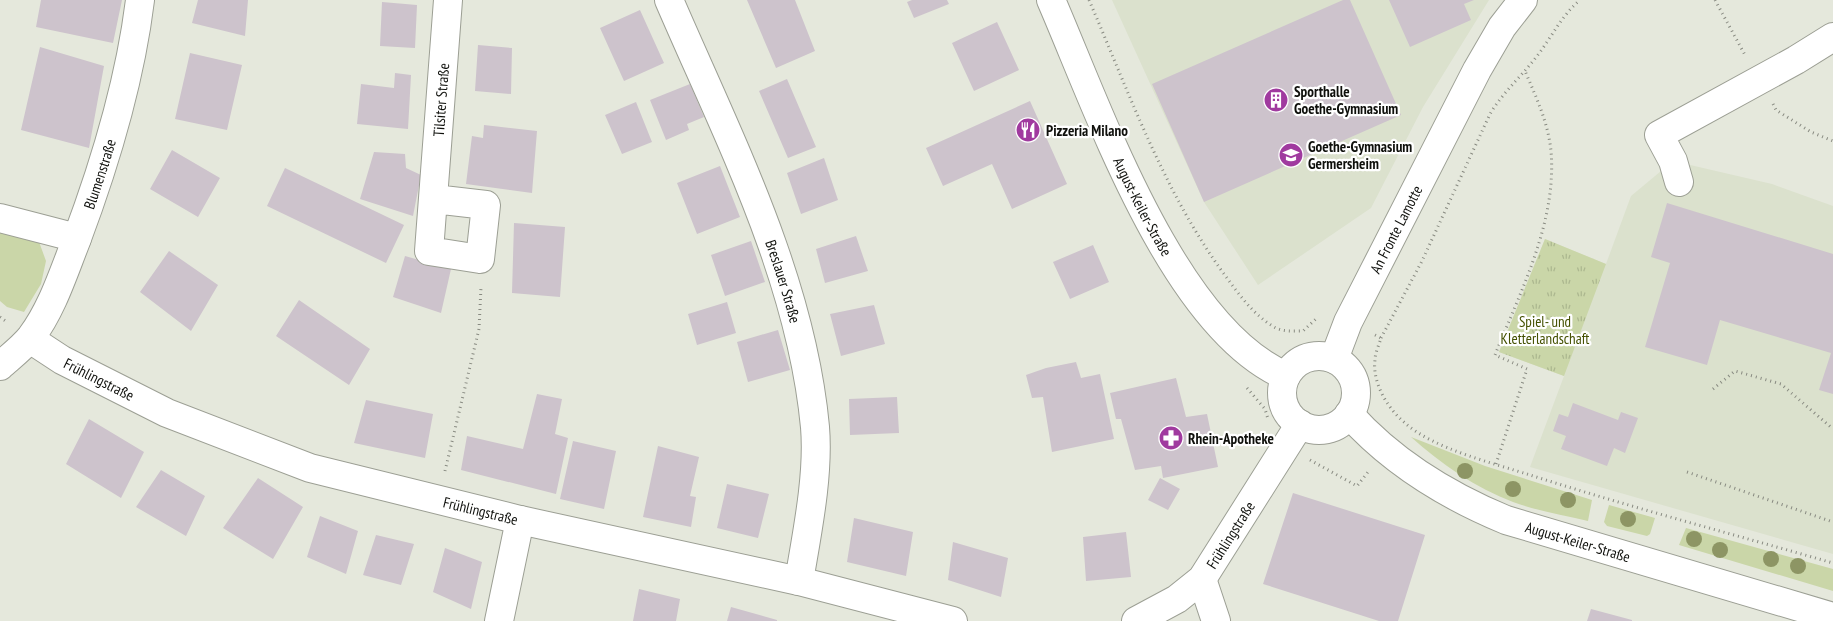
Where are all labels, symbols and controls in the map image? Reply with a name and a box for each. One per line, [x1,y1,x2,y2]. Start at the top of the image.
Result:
street label: Tilsiter Straße [428,62,453,137]
place label: Sporthalle Goethe-Gymnasium [1294,82,1398,118]
building icon: Sporthalle Goethe-Gymnasium [1263,87,1289,113]
restaurant icon: Pizzeria Milano [1015,117,1041,143]
place label: Pizzeria Milano [1046,121,1128,140]
street label: Blumenstraße [79,137,119,211]
place label: Goethe-Gymnasium Germersheim [1308,137,1412,173]
school or university icon: Goethe-Gymnasium Germersheim [1278,142,1304,168]
street label: August-Keiler-Straße [1110,154,1176,259]
street label: An Fronte Lamotte [1365,182,1426,276]
street label: Breslauer Straße [762,237,805,325]
park label: Spiel- und Kletterlandschaft [1501,312,1589,348]
street label: Frühlingstraße [61,353,138,404]
pharmacy icon: Rhein-Apotheke [1158,425,1184,451]
place label: Rhein-Apotheke [1188,429,1274,448]
street label: Frühlingstraße [441,492,520,529]
street label: Frühlingstraße [1202,497,1258,572]
street label: August-Keiler-Straße [1523,517,1633,566]

